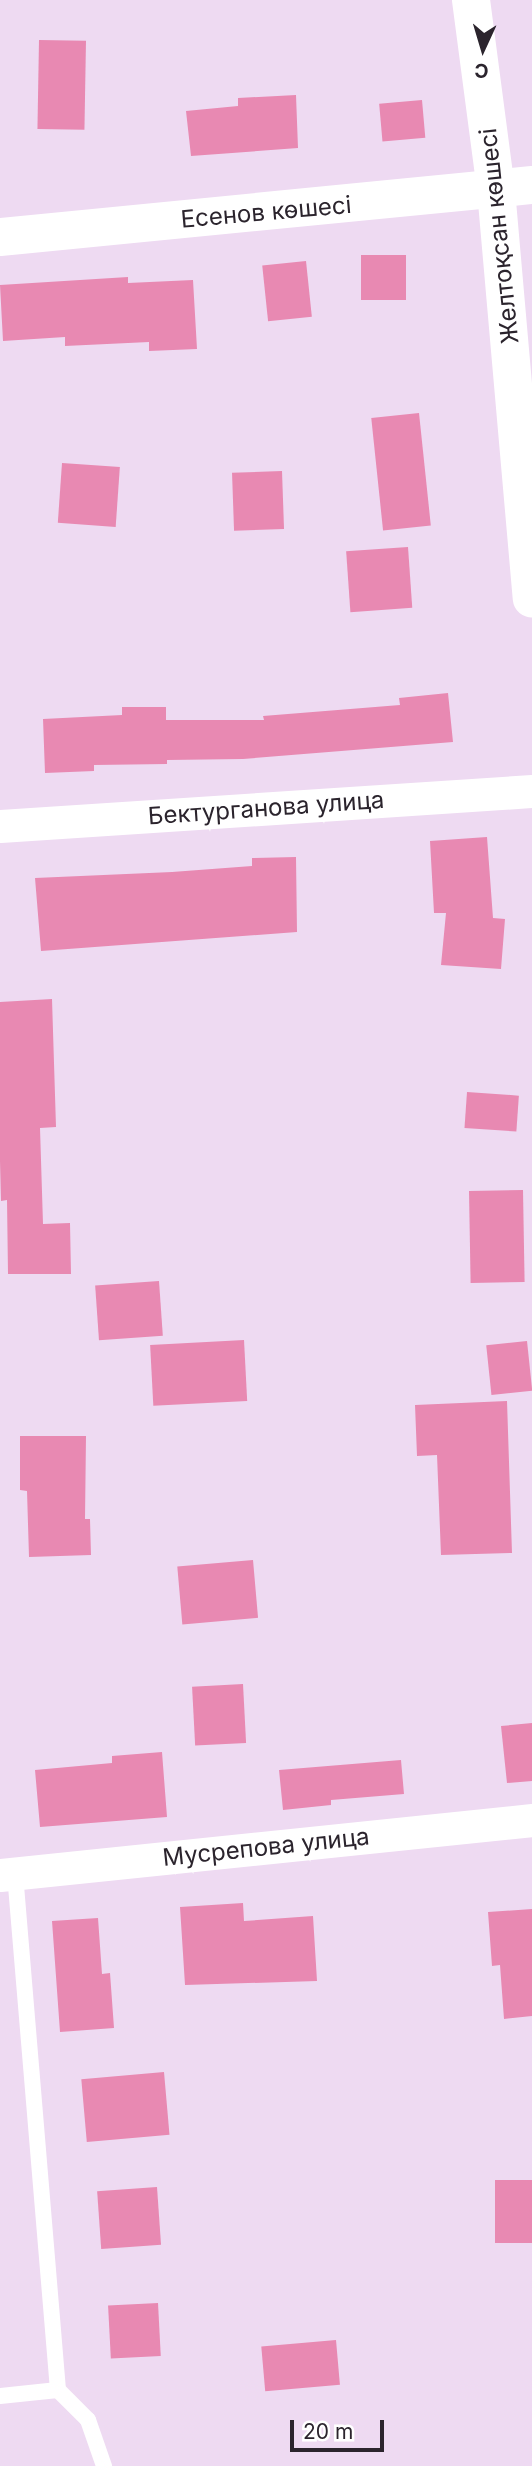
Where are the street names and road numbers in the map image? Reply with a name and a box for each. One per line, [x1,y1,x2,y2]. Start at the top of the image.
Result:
street label: Желтоқсан көшесі [473,127,525,345]
street label: Есенов көшесі [180,190,352,234]
street label: Бектурганова улица [147,785,385,831]
street label: Мусрепова улица [161,1822,371,1872]

